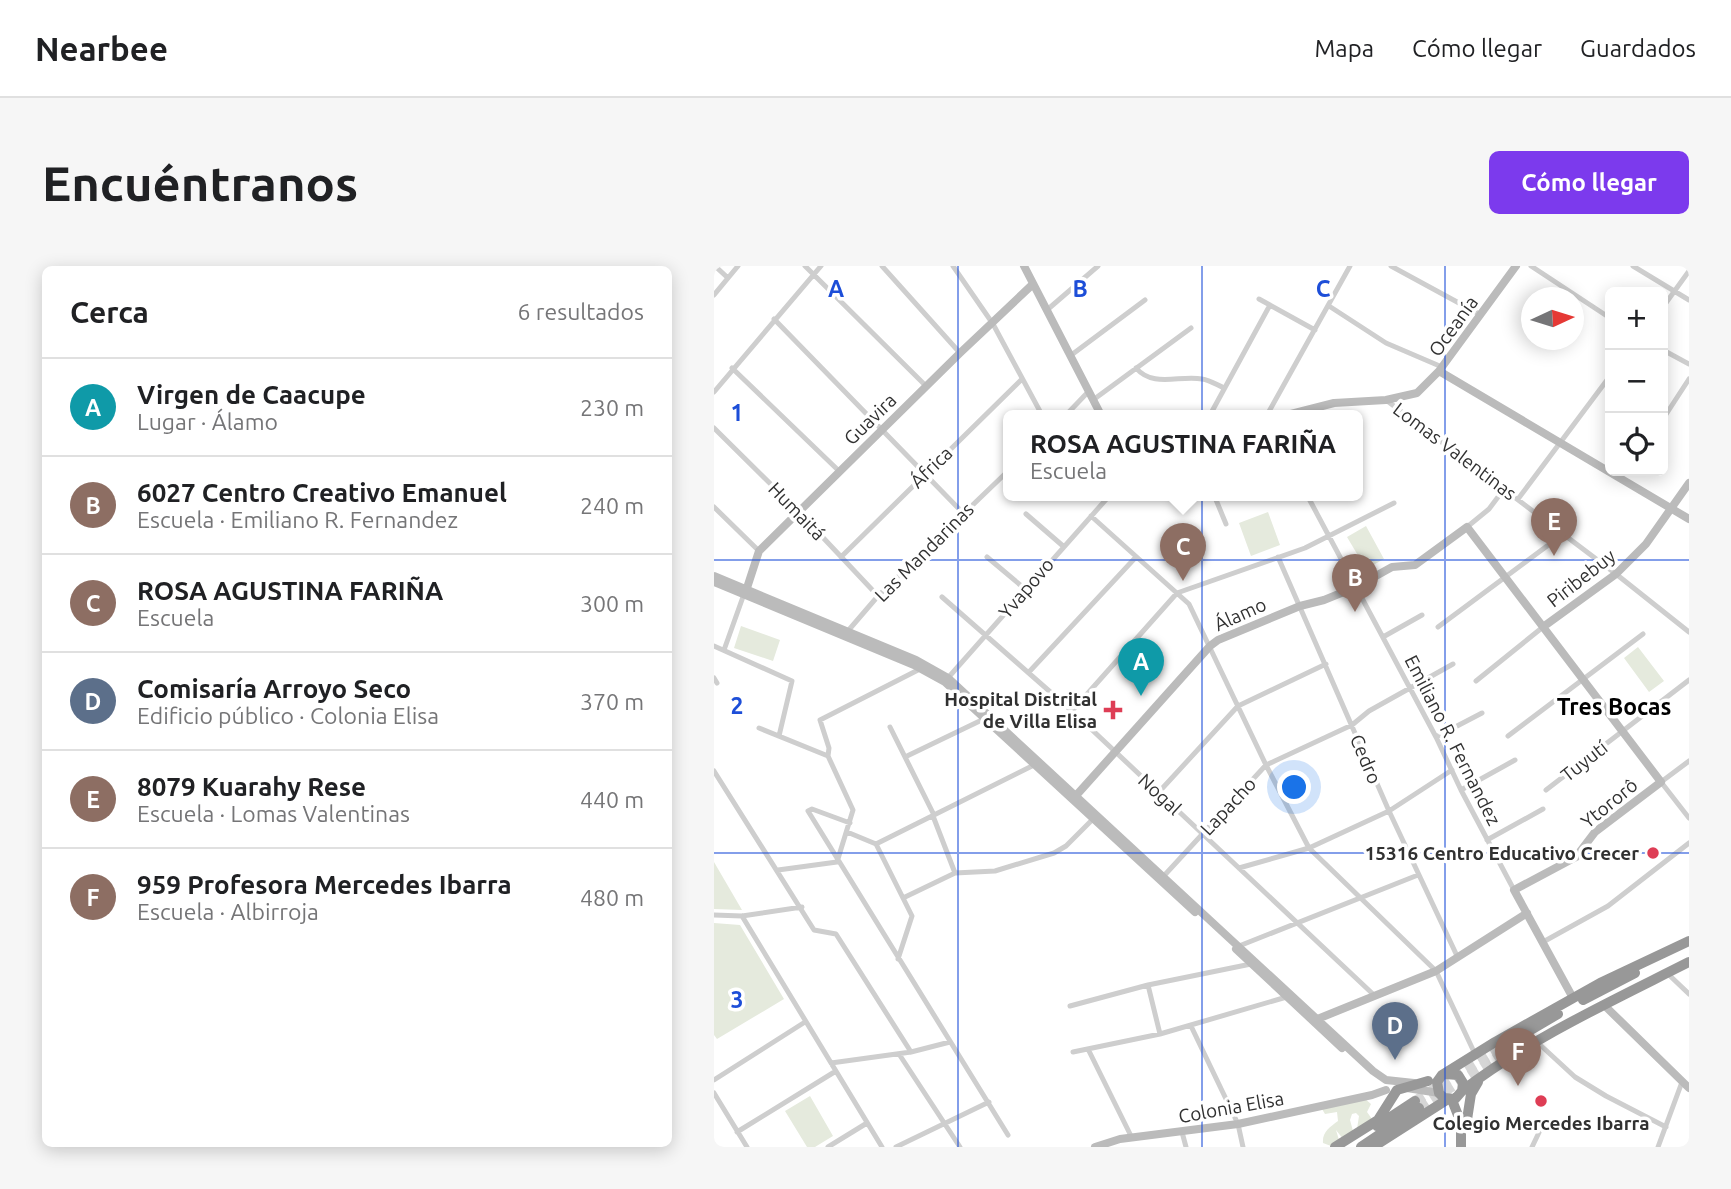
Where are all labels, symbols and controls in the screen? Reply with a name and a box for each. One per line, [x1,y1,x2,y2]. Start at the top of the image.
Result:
text: Nearbee [35,30,168,67]
text: Mapa [1314,35,1374,62]
text: Cómo llegar [1412,35,1542,62]
text: Guardados [1580,35,1696,62]
button: Cómo llegar [1489,151,1689,214]
text: Encuéntranos [42,155,358,210]
text: A [828,276,844,301]
text: B [1072,276,1088,301]
text: C [1316,276,1331,301]
north arrow [1521,287,1584,350]
map controls [1605,287,1668,476]
button: + [1605,287,1668,350]
street label: Oceanía [1424,292,1482,360]
text: Cerca [70,295,149,329]
text: 6 resultados [518,299,644,324]
button: − [1605,350,1668,413]
text: Virgen de Caacupe [137,380,366,409]
street label: Guavira [839,389,901,449]
text: A [85,395,101,420]
text: 230 m [580,395,644,420]
street label: Lomas Valentinas [1389,398,1521,504]
text: 1 [731,400,743,425]
text: Lugar · Álamo [137,409,278,434]
popup [1003,410,1363,501]
button: locate [1605,413,1668,476]
text: ROSA AGUSTINA FARIÑA [1030,429,1336,458]
street label: África [905,442,957,492]
text: Escuela [1030,458,1107,483]
street label: Humaitá [764,477,830,545]
text: 6027 Centro Creativo Emanuel [137,478,507,507]
text: B [85,493,101,518]
text: 240 m [580,493,644,518]
street label: Las Mandarinas [870,498,978,606]
pin: E [1531,498,1577,556]
text: Escuela · Emiliano R. Fernandez [137,507,458,532]
pin: C [1160,523,1206,581]
street label: Piribebuy [1543,545,1619,611]
street label: Yvapovo [994,553,1058,623]
pin: B [1332,554,1378,612]
text: ROSA AGUSTINA FARIÑA [137,576,443,605]
text: C [86,591,100,616]
text: 300 m [580,591,644,616]
street label: Álamo [1211,593,1269,635]
text: Escuela [137,605,214,630]
pin: A [1118,638,1164,696]
street label: Emiliano R. Fernandez [1401,651,1506,829]
text: Comisaría Arroyo Seco [137,674,411,703]
place label: Hospital Distrital de Villa Elisa [944,688,1097,732]
text: D [85,689,101,714]
text: 370 m [580,689,644,714]
text: 2 [731,693,743,718]
district label: Tres Bocas [1557,694,1671,719]
marker: Hospital Distrital de Villa Elisa [1103,700,1123,720]
text: Edificio público · Colonia Elisa [137,703,439,728]
street label: Cedro [1346,731,1386,787]
street label: Tuyutí [1556,736,1612,786]
street label: Nogal [1134,769,1186,819]
your location [1277,770,1311,804]
text: 8079 Kuarahy Rese [137,772,366,801]
street label: Lapacho [1196,772,1260,840]
street label: Ytororô [1576,774,1642,832]
text: E [86,787,100,812]
text: 440 m [580,787,644,812]
text: Escuela · Lomas Valentinas [137,801,410,826]
place label: 15316 Centro Educativo Crecer [1365,842,1639,864]
marker: 15316 Centro Educativo Crecer [1645,845,1661,861]
text: 959 Profesora Mercedes Ibarra [137,870,512,899]
text: F [87,885,99,910]
text: 480 m [580,885,644,910]
text: Escuela · Albirroja [137,899,319,924]
text: 3 [731,987,743,1012]
pin: D [1372,1002,1418,1060]
pin: F [1495,1028,1541,1086]
street label: Colonia Elisa [1177,1087,1285,1127]
marker: Colegio Mercedes Ibarra [1533,1093,1549,1109]
place label: Colegio Mercedes Ibarra [1433,1112,1649,1134]

